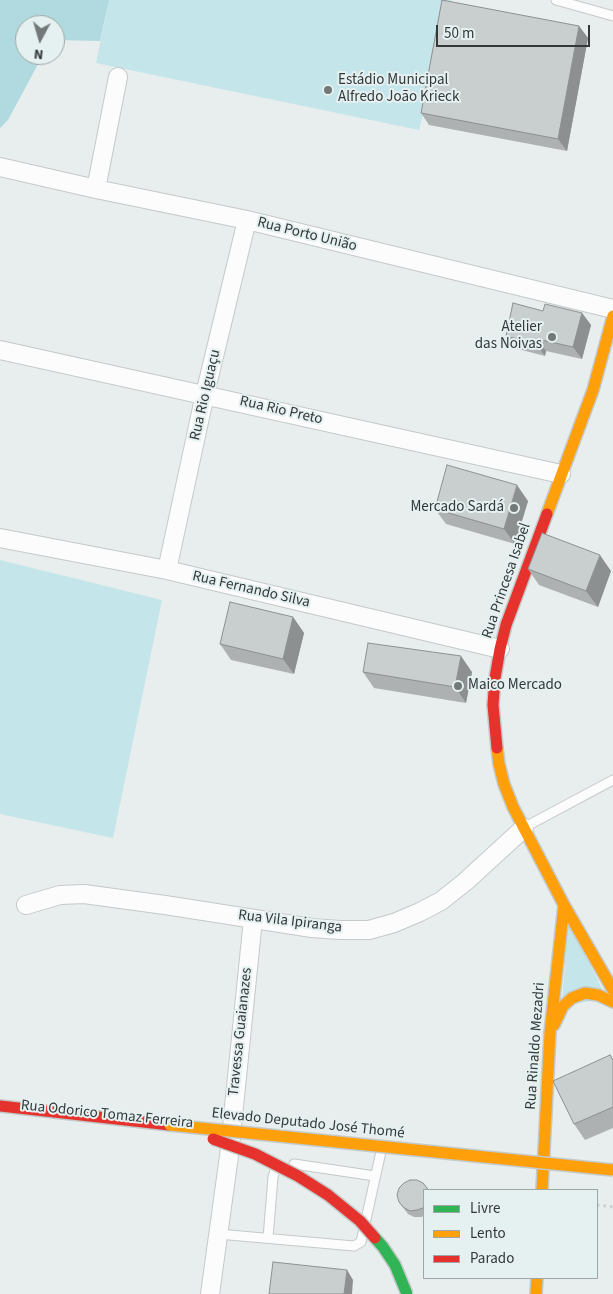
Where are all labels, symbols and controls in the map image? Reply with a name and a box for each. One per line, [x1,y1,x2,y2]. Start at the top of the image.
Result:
north arrow [15,15,65,65]
scale bar [438,15,592,47]
text: 50 m [444,23,474,44]
text: N [33,43,44,64]
place label: Estádio Municipal Alfredo João Krieck [338,72,459,107]
marker: Estádio Municipal Alfredo João Krieck [322,84,334,96]
street label: Rua Porto União [255,214,359,256]
place label: Atelier das Noivas [475,319,542,354]
marker: Atelier das Noivas [546,331,558,343]
street label: Rua Rio Iguaçu [187,348,225,442]
street label: Rua Rio Preto [238,393,324,429]
place label: Mercado Sardá [410,499,504,517]
marker: Mercado Sardá [508,502,520,514]
street label: Rua Princesa Isabel [479,521,535,641]
street label: Rua Fernando Silva [190,568,312,612]
place label: Maico Mercado [468,677,562,695]
marker: Maico Mercado [452,680,464,692]
street label: Rua Vila Ipiranga [237,907,343,937]
street label: Travessa Guaianazes [225,967,257,1097]
street label: Rua Rinaldo Mezadri [523,982,549,1110]
street label: Rua Odorico Tomaz Ferreira [20,1097,194,1133]
street label: Elevado Deputado José Thomé [211,1105,405,1143]
legend [423,1189,598,1279]
text: Livre [470,1198,500,1219]
text: Lento [470,1223,506,1244]
text: Parado [470,1248,514,1269]

